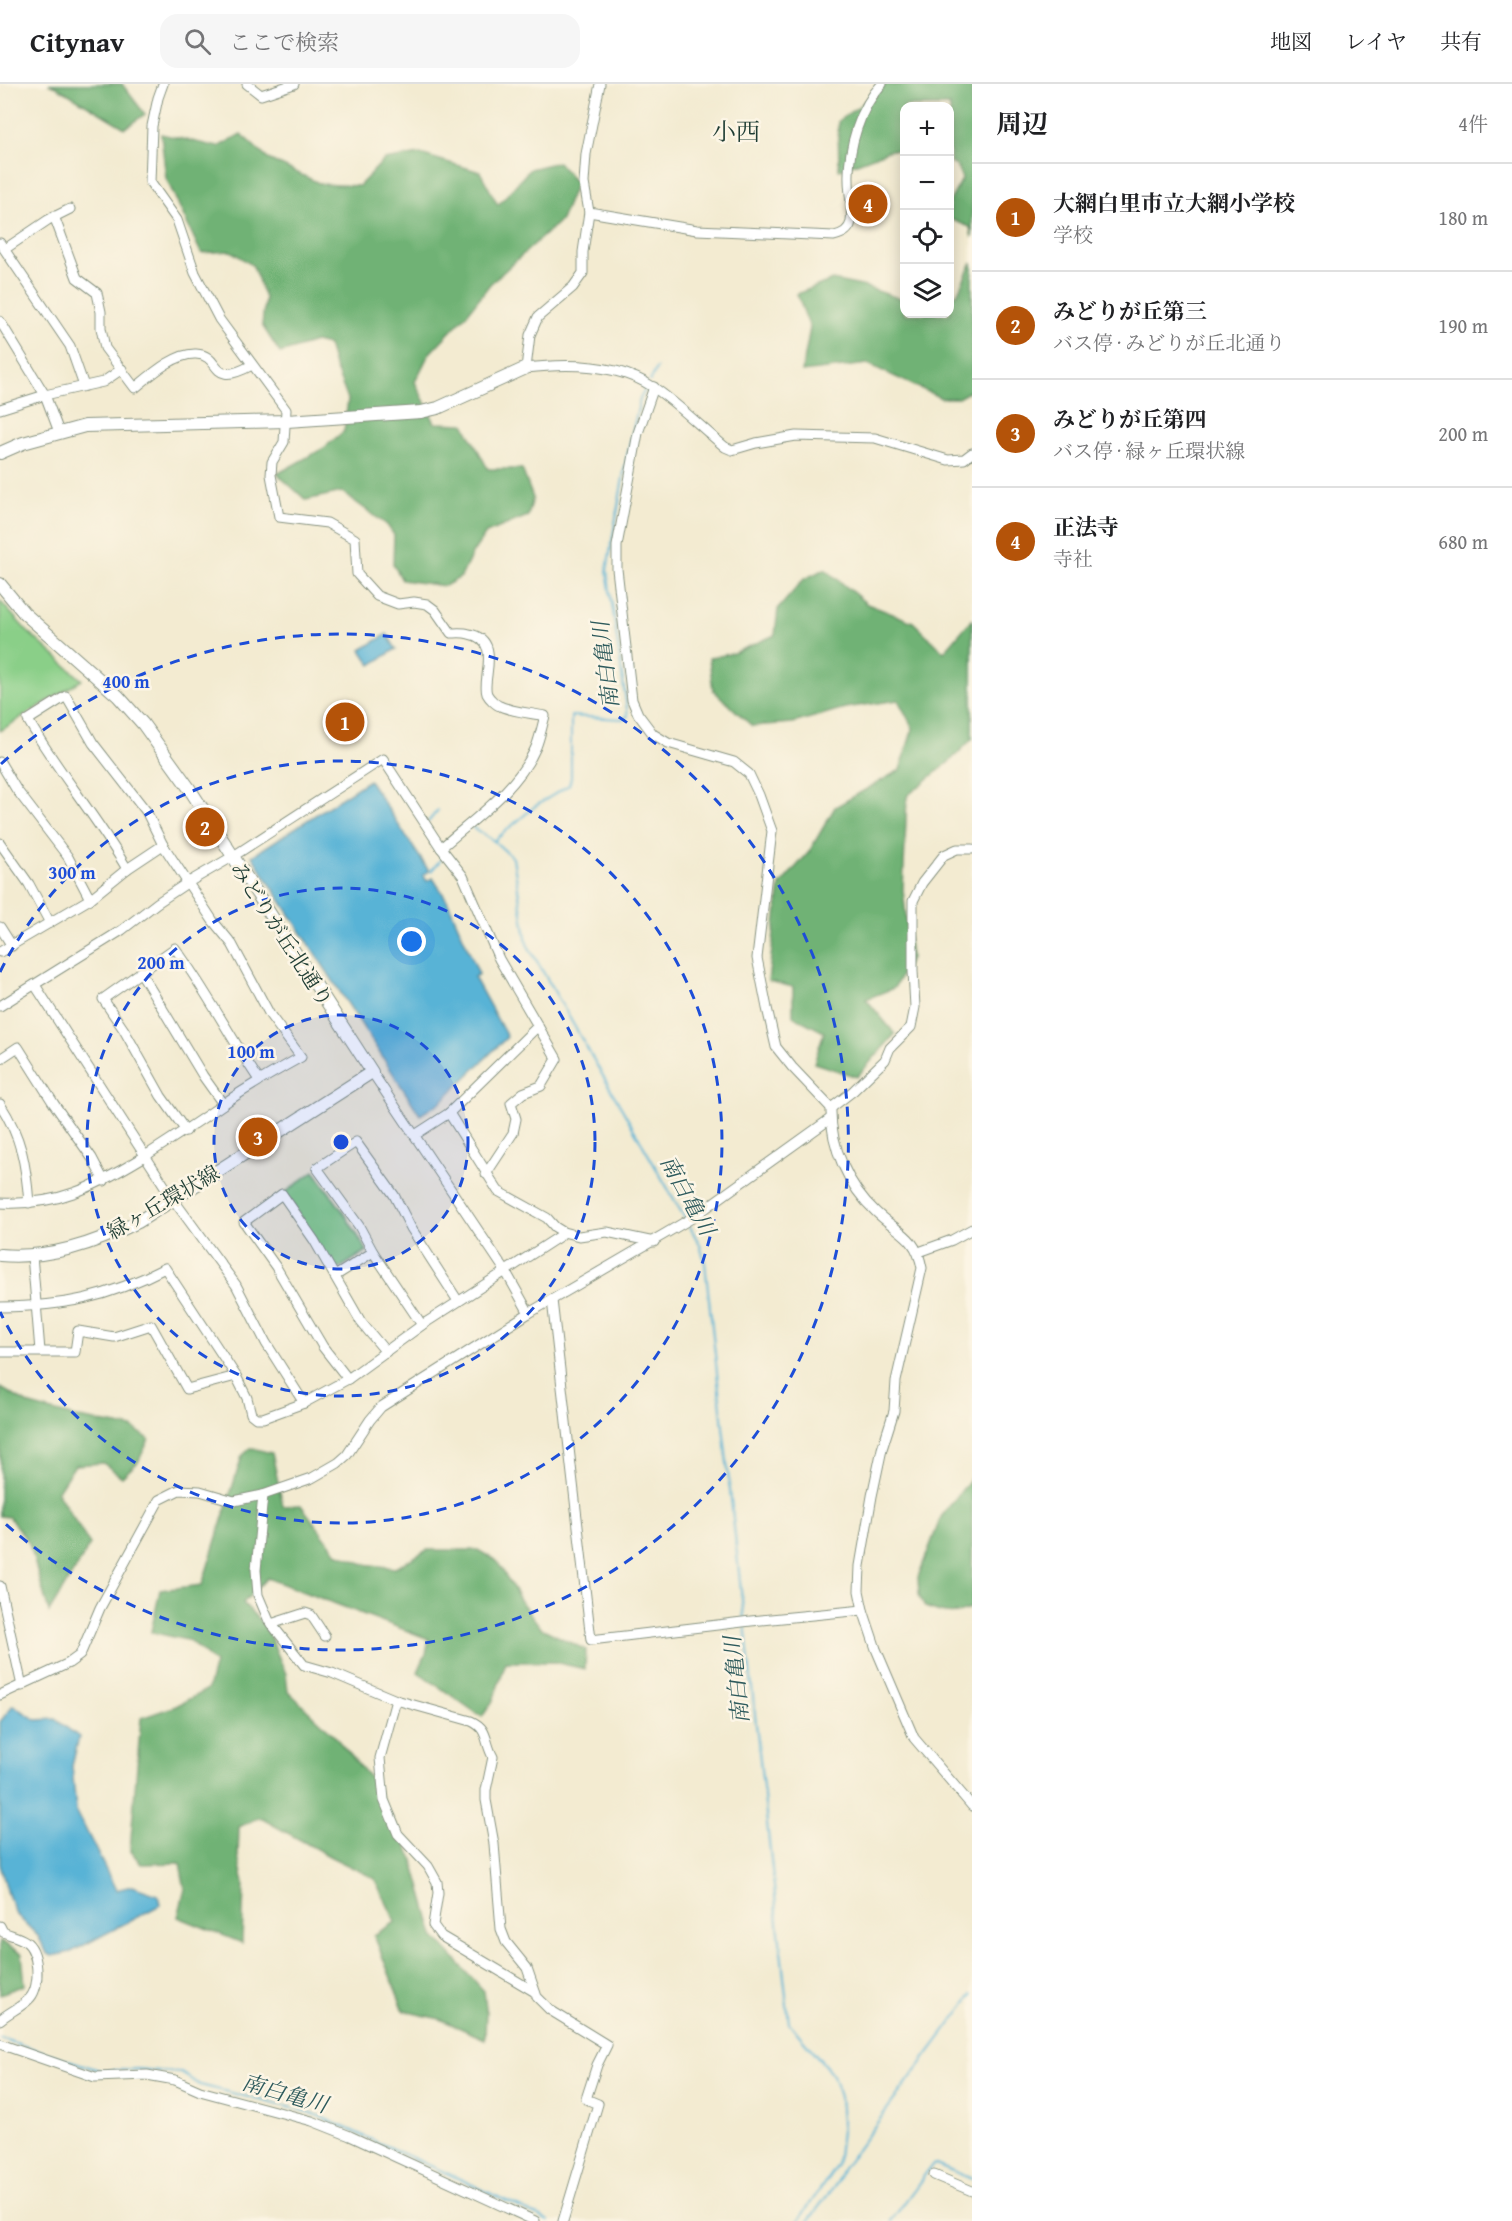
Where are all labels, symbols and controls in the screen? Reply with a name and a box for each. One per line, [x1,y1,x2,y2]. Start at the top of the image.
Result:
search box [160,14,580,68]
text: Citynav [30,21,124,62]
icon: search [181,25,214,58]
text: ここで検索 [229,26,339,58]
text: 地図 [1270,26,1312,57]
text: レイヤ [1345,26,1407,57]
text: 共有 [1440,26,1482,57]
map controls [900,102,954,318]
button: + [900,102,954,156]
text: 周辺 [996,104,1048,143]
text: 4件 [1458,109,1488,138]
district label: 小西 [712,114,760,149]
button: − [900,156,954,210]
pin: 4 [848,182,888,226]
text: 大網白里市立大網小学校 [1053,187,1295,219]
text: 1 [1010,203,1021,232]
text: 180 m [1438,203,1488,232]
button: locate [900,210,954,264]
text: 学校 [1053,220,1093,249]
button: layers [900,264,954,318]
text: みどりが丘第三 [1053,295,1207,327]
text: 2 [1010,311,1021,340]
text: 190 m [1438,311,1488,340]
text: バス停 · みどりが丘北通り [1053,328,1285,357]
text: みどりが丘第四 [1053,403,1207,435]
text: 3 [1010,419,1021,448]
text: 200 m [1438,419,1488,448]
text: バス停 · 緑ヶ丘環状線 [1053,436,1245,465]
text: 正法寺 [1053,511,1119,543]
text: 4 [1010,527,1021,556]
text: 680 m [1438,527,1488,556]
text: 寺社 [1053,544,1093,573]
water label: 南白亀川 [584,617,626,711]
text: 400 m [102,668,150,695]
pin: 1 [326,700,364,744]
pin: 2 [186,804,224,850]
street label: みどりが丘北通り [223,855,341,1013]
text: 300 m [48,859,96,886]
your location [397,927,426,956]
text: 200 m [137,949,185,976]
text: 100 m [227,1038,275,1065]
pin: 3 [238,1114,278,1160]
centre of rings [331,1132,351,1152]
water label: 南白亀川 [653,1149,724,1243]
street label: 緑ヶ丘環状線 [101,1157,225,1247]
water label: 南白亀川 [715,1633,757,1725]
water label: 南白亀川 [238,2065,334,2121]

